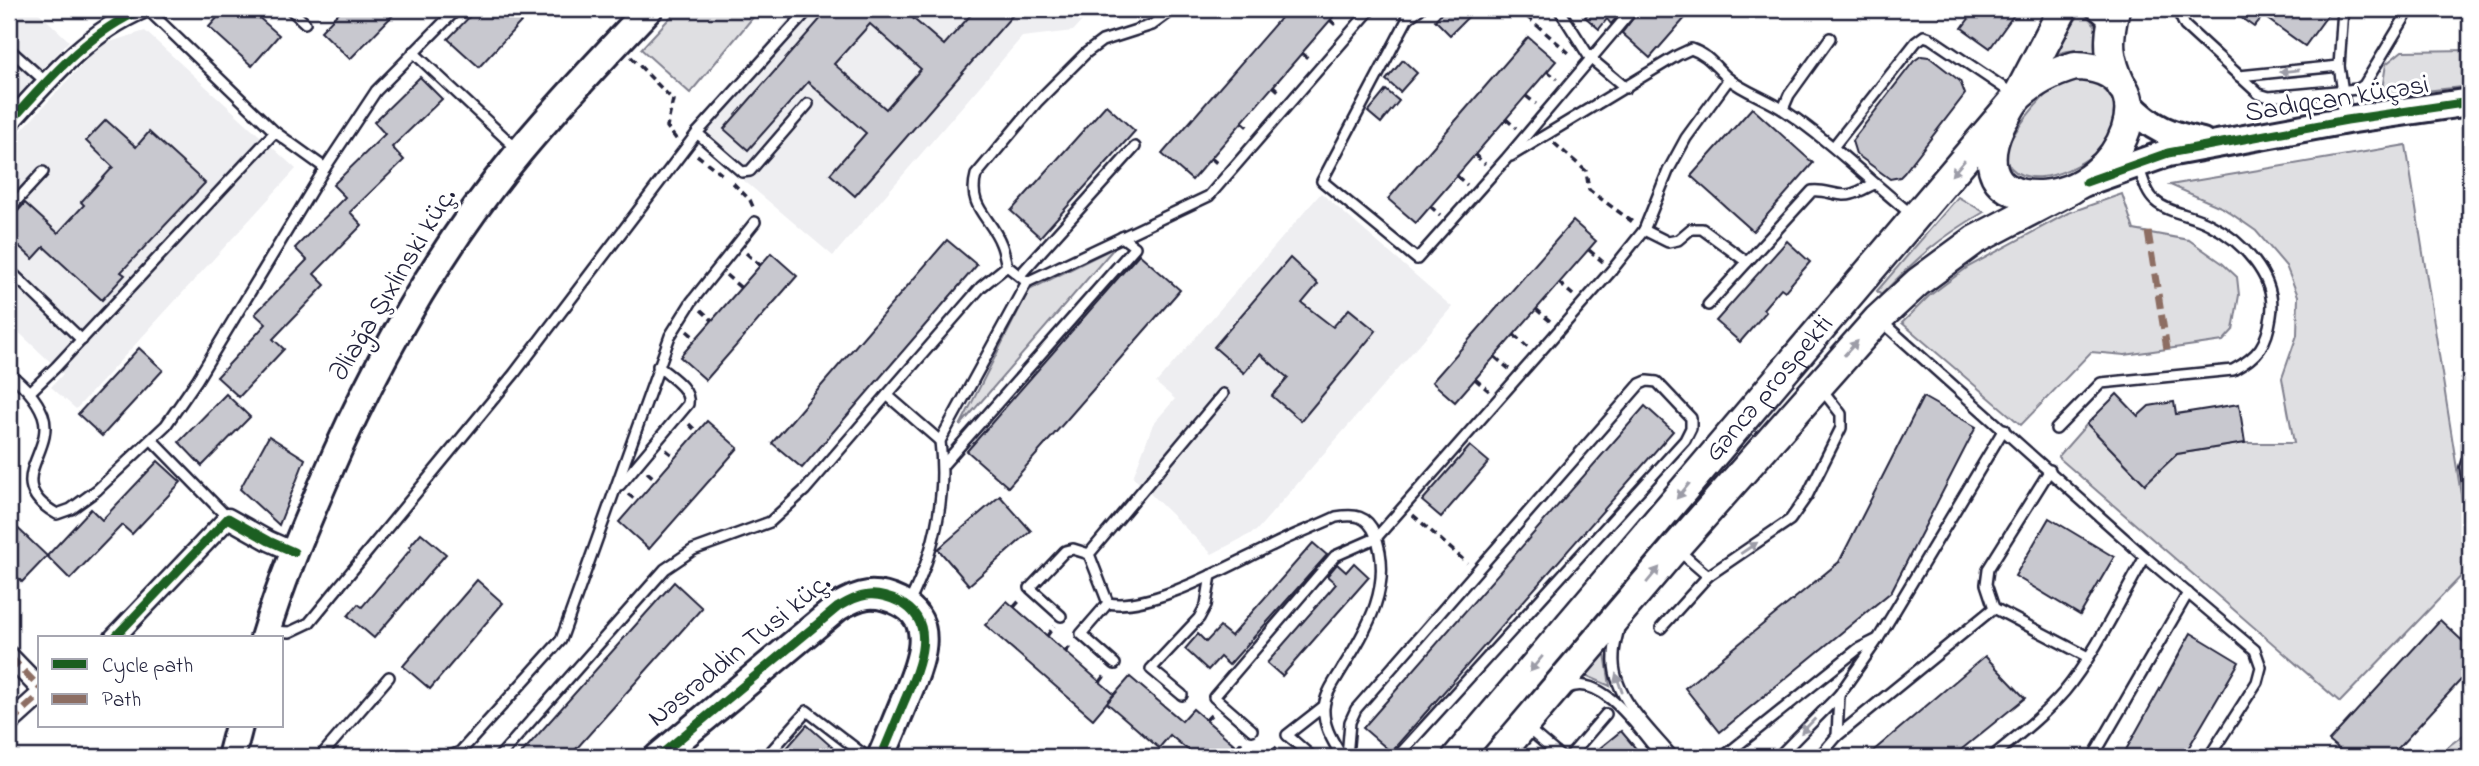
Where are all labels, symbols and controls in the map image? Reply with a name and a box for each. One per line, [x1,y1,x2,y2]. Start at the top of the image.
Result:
street label: Sadıqcan küçəsi [2242,65,2432,135]
one-way arrow [2278,66,2300,77]
one-way arrow [1951,160,1966,177]
street label: Əliağa Şıxlinski küç. [320,180,468,390]
street label: Gəncə prospekti [1695,306,1844,471]
one-way arrow [1843,339,1859,357]
one-way arrow [1676,482,1691,499]
one-way arrow [1740,541,1758,555]
street label: Nəsrəddin Tusi küç. [639,564,841,738]
one-way arrow [1645,566,1660,584]
legend [38,636,284,728]
text: Cycle path [102,652,193,684]
one-way arrow [1529,656,1544,673]
one-way arrow [1613,672,1624,693]
text: Path [102,686,141,716]
one-way arrow [1801,717,1817,734]

